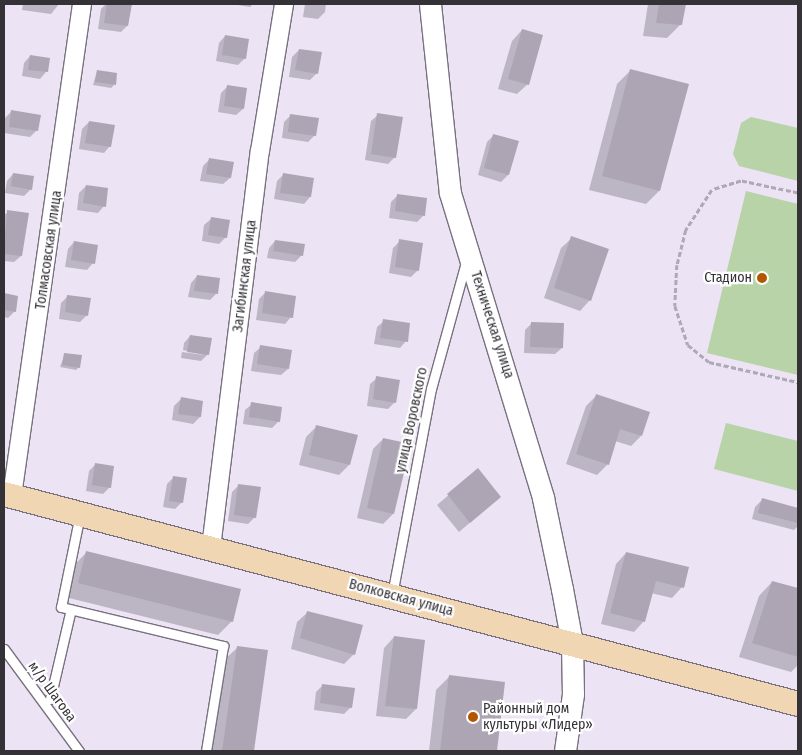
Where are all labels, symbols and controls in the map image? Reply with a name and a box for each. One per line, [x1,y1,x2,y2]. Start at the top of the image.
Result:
street label: Толмасовская улица [32,189,66,311]
street label: Загибинская улица [230,219,260,333]
street label: Техническая улица [467,269,517,381]
place label: Стадион [704,270,752,286]
marker: Стадион [756,272,768,284]
street label: улица Воровского [393,366,431,474]
street label: Волковская улица [347,576,455,620]
street label: м/р Шагова [25,659,79,725]
place label: Районный дом культуры «Лидер» [483,701,593,734]
marker: Районный дом культуры «Лидер» [467,711,479,723]

